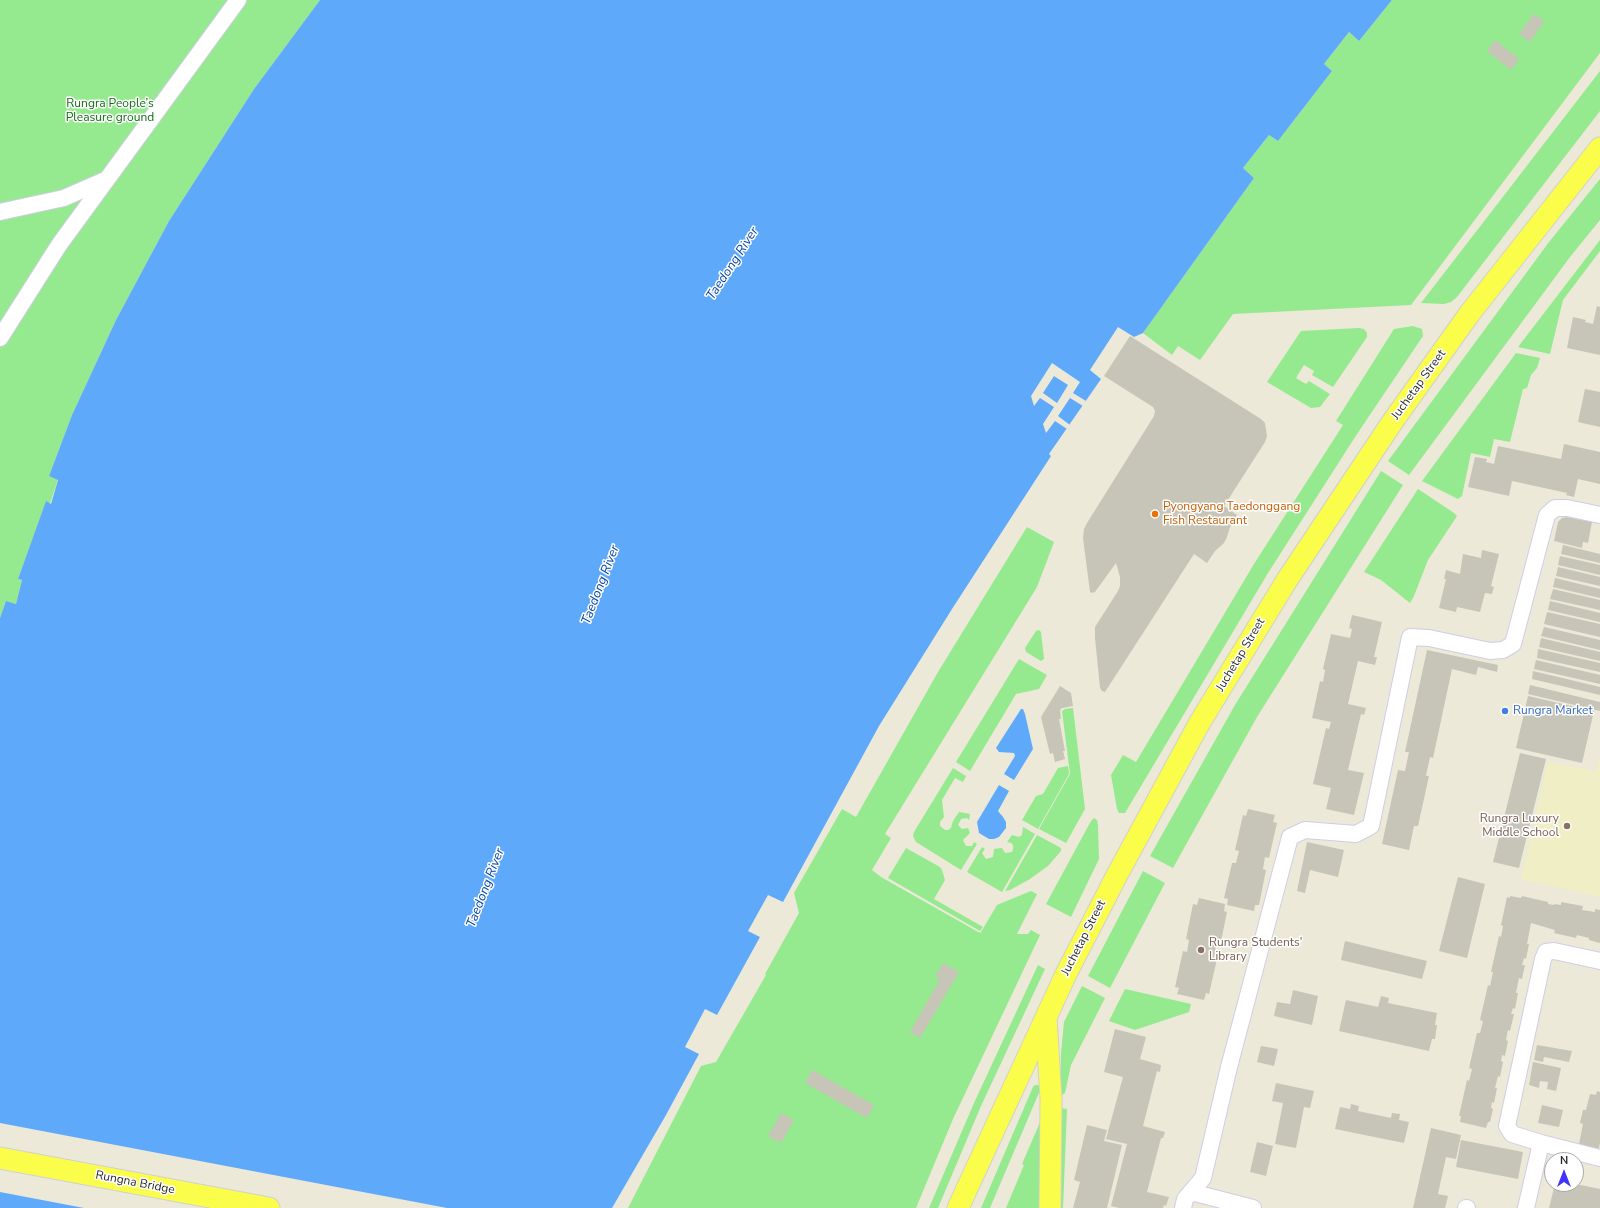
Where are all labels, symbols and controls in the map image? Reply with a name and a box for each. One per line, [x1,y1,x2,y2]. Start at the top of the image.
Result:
park label: Rungra People’s Pleasure ground [66,97,154,125]
water label: Taedong River [704,225,762,303]
street label: Juchetap Street [1389,347,1449,423]
place label: Pyongyang Taedonggang Fish Restaurant [1163,500,1300,528]
marker: Pyongyang Taedonggang Fish Restaurant [1150,509,1160,519]
water label: Taedong River [579,543,623,627]
street label: Juchetap Street [1214,616,1268,694]
place label: Rungra Market [1513,704,1593,718]
marker: Rungra Market [1500,706,1510,716]
place label: Rungra Luxury Middle School [1480,812,1559,840]
marker: Rungra Luxury Middle School [1562,821,1572,831]
water label: Taedong River [464,846,508,930]
street label: Juchetap Street [1059,898,1109,978]
place label: Rungra Students' Library [1209,936,1302,964]
marker: Rungra Students' Library [1196,945,1206,955]
north arrow [1544,1152,1584,1192]
text: N [1560,1153,1568,1168]
street label: Rungna Bridge [94,1168,176,1198]

